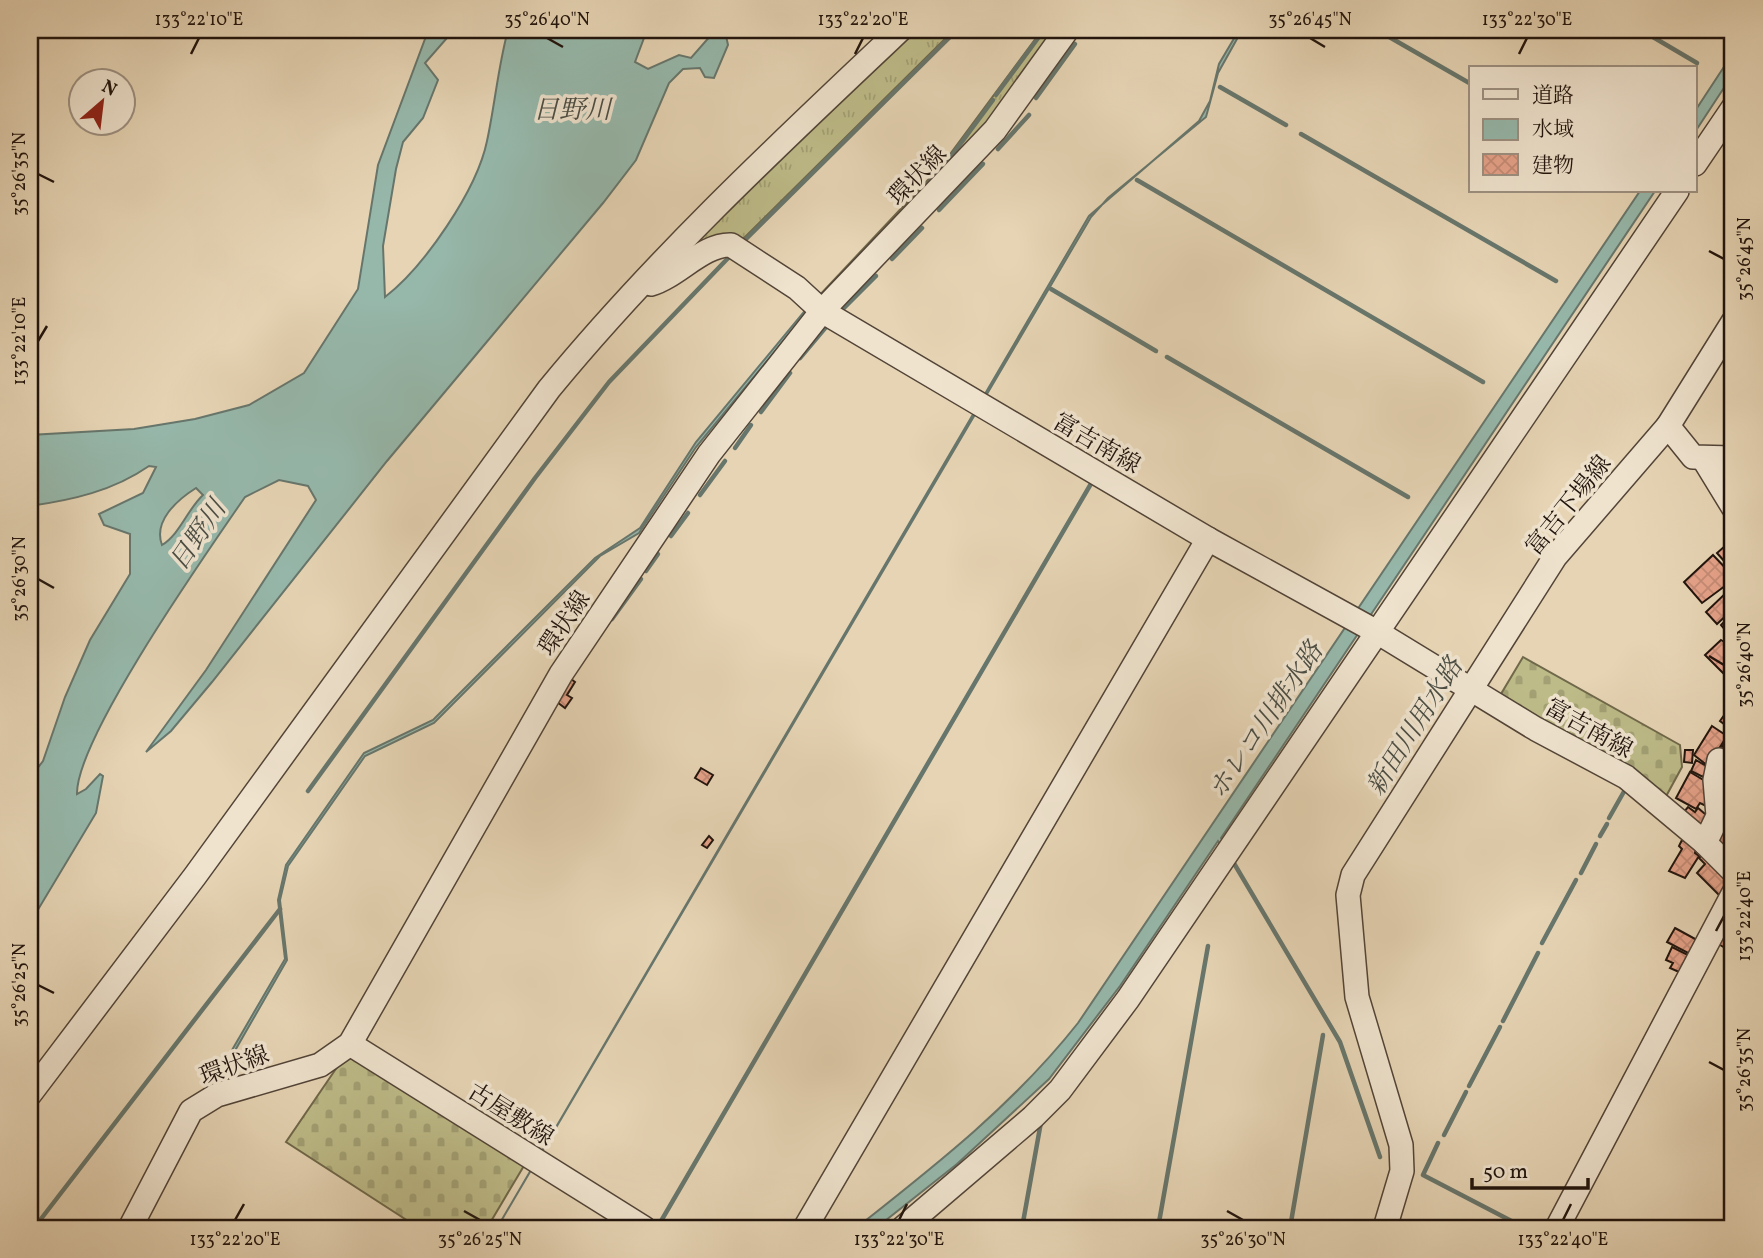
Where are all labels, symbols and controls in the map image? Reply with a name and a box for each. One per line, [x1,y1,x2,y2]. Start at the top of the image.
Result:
text: 133°22'10"E [155,8,244,33]
text: 35°26'40"N [504,8,590,33]
text: 133°22'20"E [817,8,909,33]
text: 35°26'45"N [1268,8,1352,33]
text: 133°22'30"E [1482,8,1573,33]
north arrow [66,66,136,136]
legend [1469,66,1696,192]
text: N [97,74,121,104]
text: 道路 [1532,82,1574,111]
water label: 日野川 [533,93,614,129]
text: 水域 [1532,116,1574,145]
text: 35°26'35"N [8,132,33,216]
street label: 環状線 [881,139,956,214]
text: 建物 [1532,152,1574,181]
text: 35°26'45"N [1733,217,1758,301]
text: 133°22'10"E [8,296,33,385]
street label: 富吉南線 [1046,406,1146,483]
street label: 富吉下場線 [1519,449,1621,564]
water label: 日野川 [162,491,237,579]
text: 35°26'30"N [8,536,33,622]
street label: 環状線 [531,585,600,663]
text: 35°26'40"N [1733,622,1758,708]
water label: ホレコ川排水路 [1201,634,1334,807]
water label: 新田川用水路 [1359,650,1473,803]
street label: 富吉南線 [1538,692,1638,768]
text: 133°22'40"E [1733,870,1758,961]
text: 35°26'25"N [8,943,33,1027]
text: 35°26'35"N [1733,1028,1758,1112]
street label: 環状線 [195,1039,274,1095]
street label: 古屋敷線 [460,1076,560,1156]
scale bar [1472,1146,1588,1190]
text: 50 m [1483,1158,1528,1187]
text: 133°22'20"E [189,1228,281,1253]
text: 35°26'25"N [438,1228,522,1253]
text: 133°22'30"E [854,1228,945,1253]
text: 35°26'30"N [1200,1228,1286,1253]
text: 133°22'40"E [1518,1228,1609,1253]

